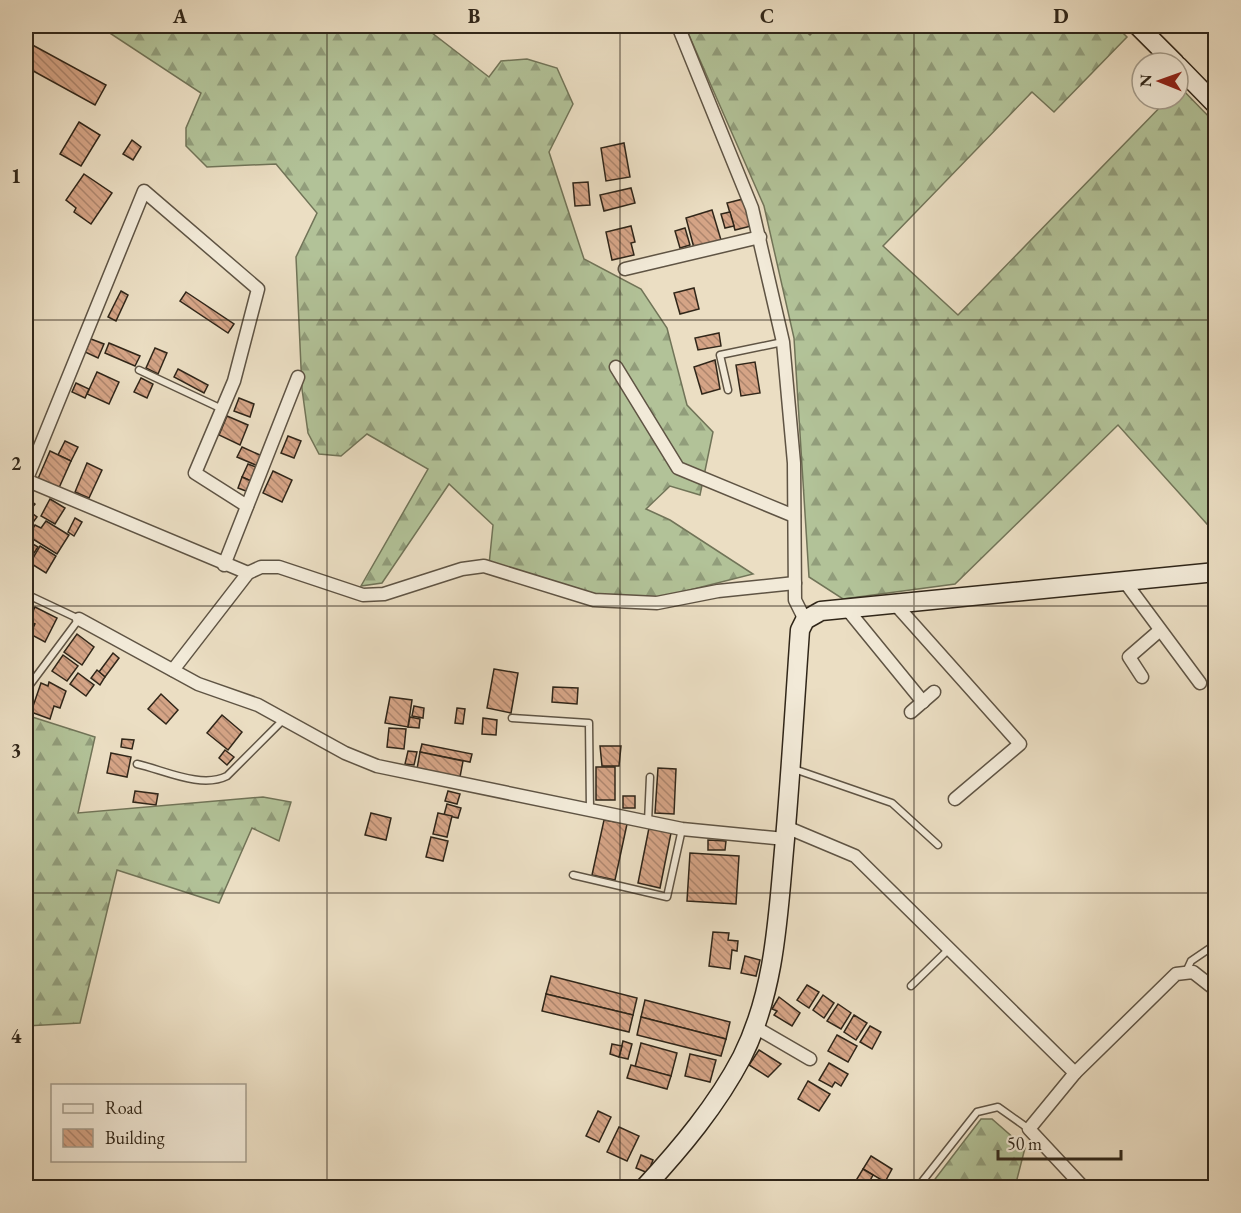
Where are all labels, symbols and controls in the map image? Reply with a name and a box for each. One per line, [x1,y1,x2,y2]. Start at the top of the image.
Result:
text: A [172,3,188,29]
text: B [468,3,480,29]
text: C [760,3,774,29]
text: D [1053,3,1069,29]
north arrow [1130,51,1190,111]
text: N [1135,74,1156,87]
text: 1 [11,163,21,189]
text: 2 [11,450,22,476]
text: 3 [11,737,21,763]
text: 4 [11,1023,22,1049]
legend [51,1084,246,1162]
text: Road [105,1096,144,1119]
scale bar [998,1123,1121,1161]
text: Building [105,1126,165,1149]
text: 50 m [1007,1132,1042,1155]

